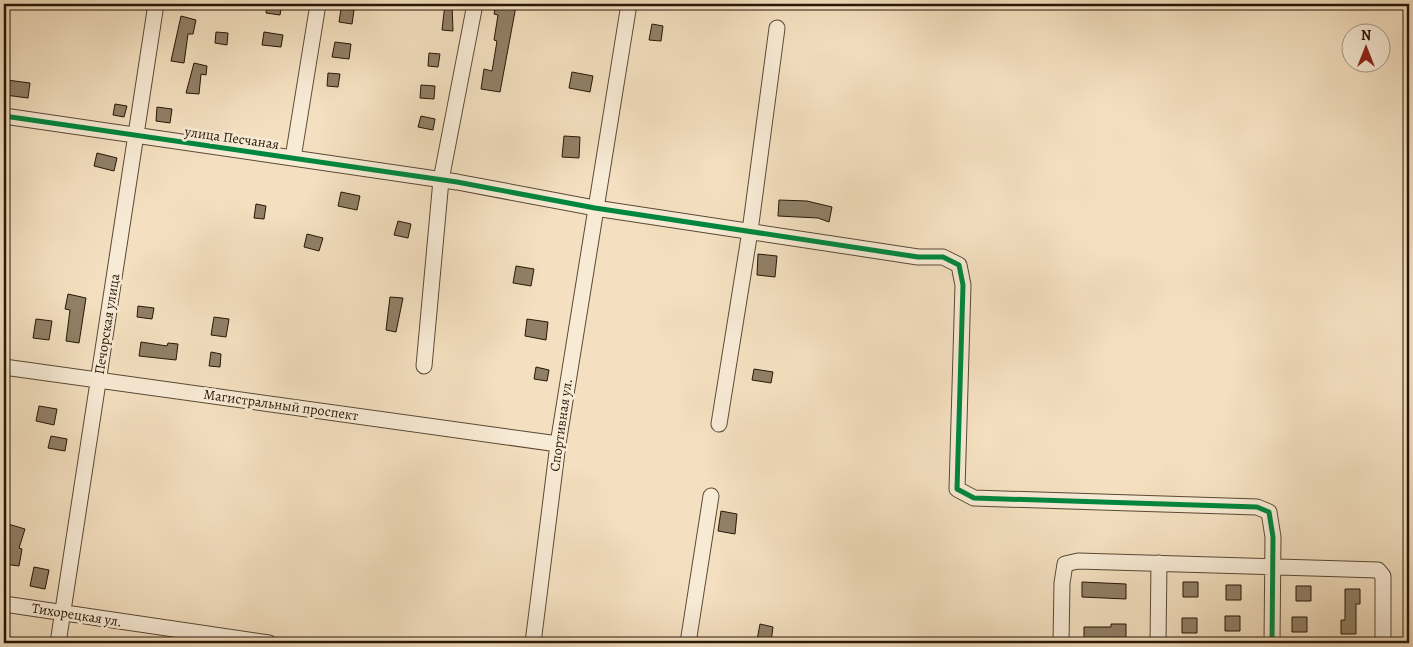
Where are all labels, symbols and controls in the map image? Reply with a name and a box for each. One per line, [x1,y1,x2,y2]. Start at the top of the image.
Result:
north arrow [1340,22,1390,72]
text: N [1361,26,1371,45]
street label: улица Песчаная [183,122,281,154]
street label: Печорская улица [90,272,124,376]
street label: Спортивная ул. [545,377,577,473]
street label: Магистральный проспект [202,385,360,425]
street label: Тихорецкая ул. [30,598,124,632]

